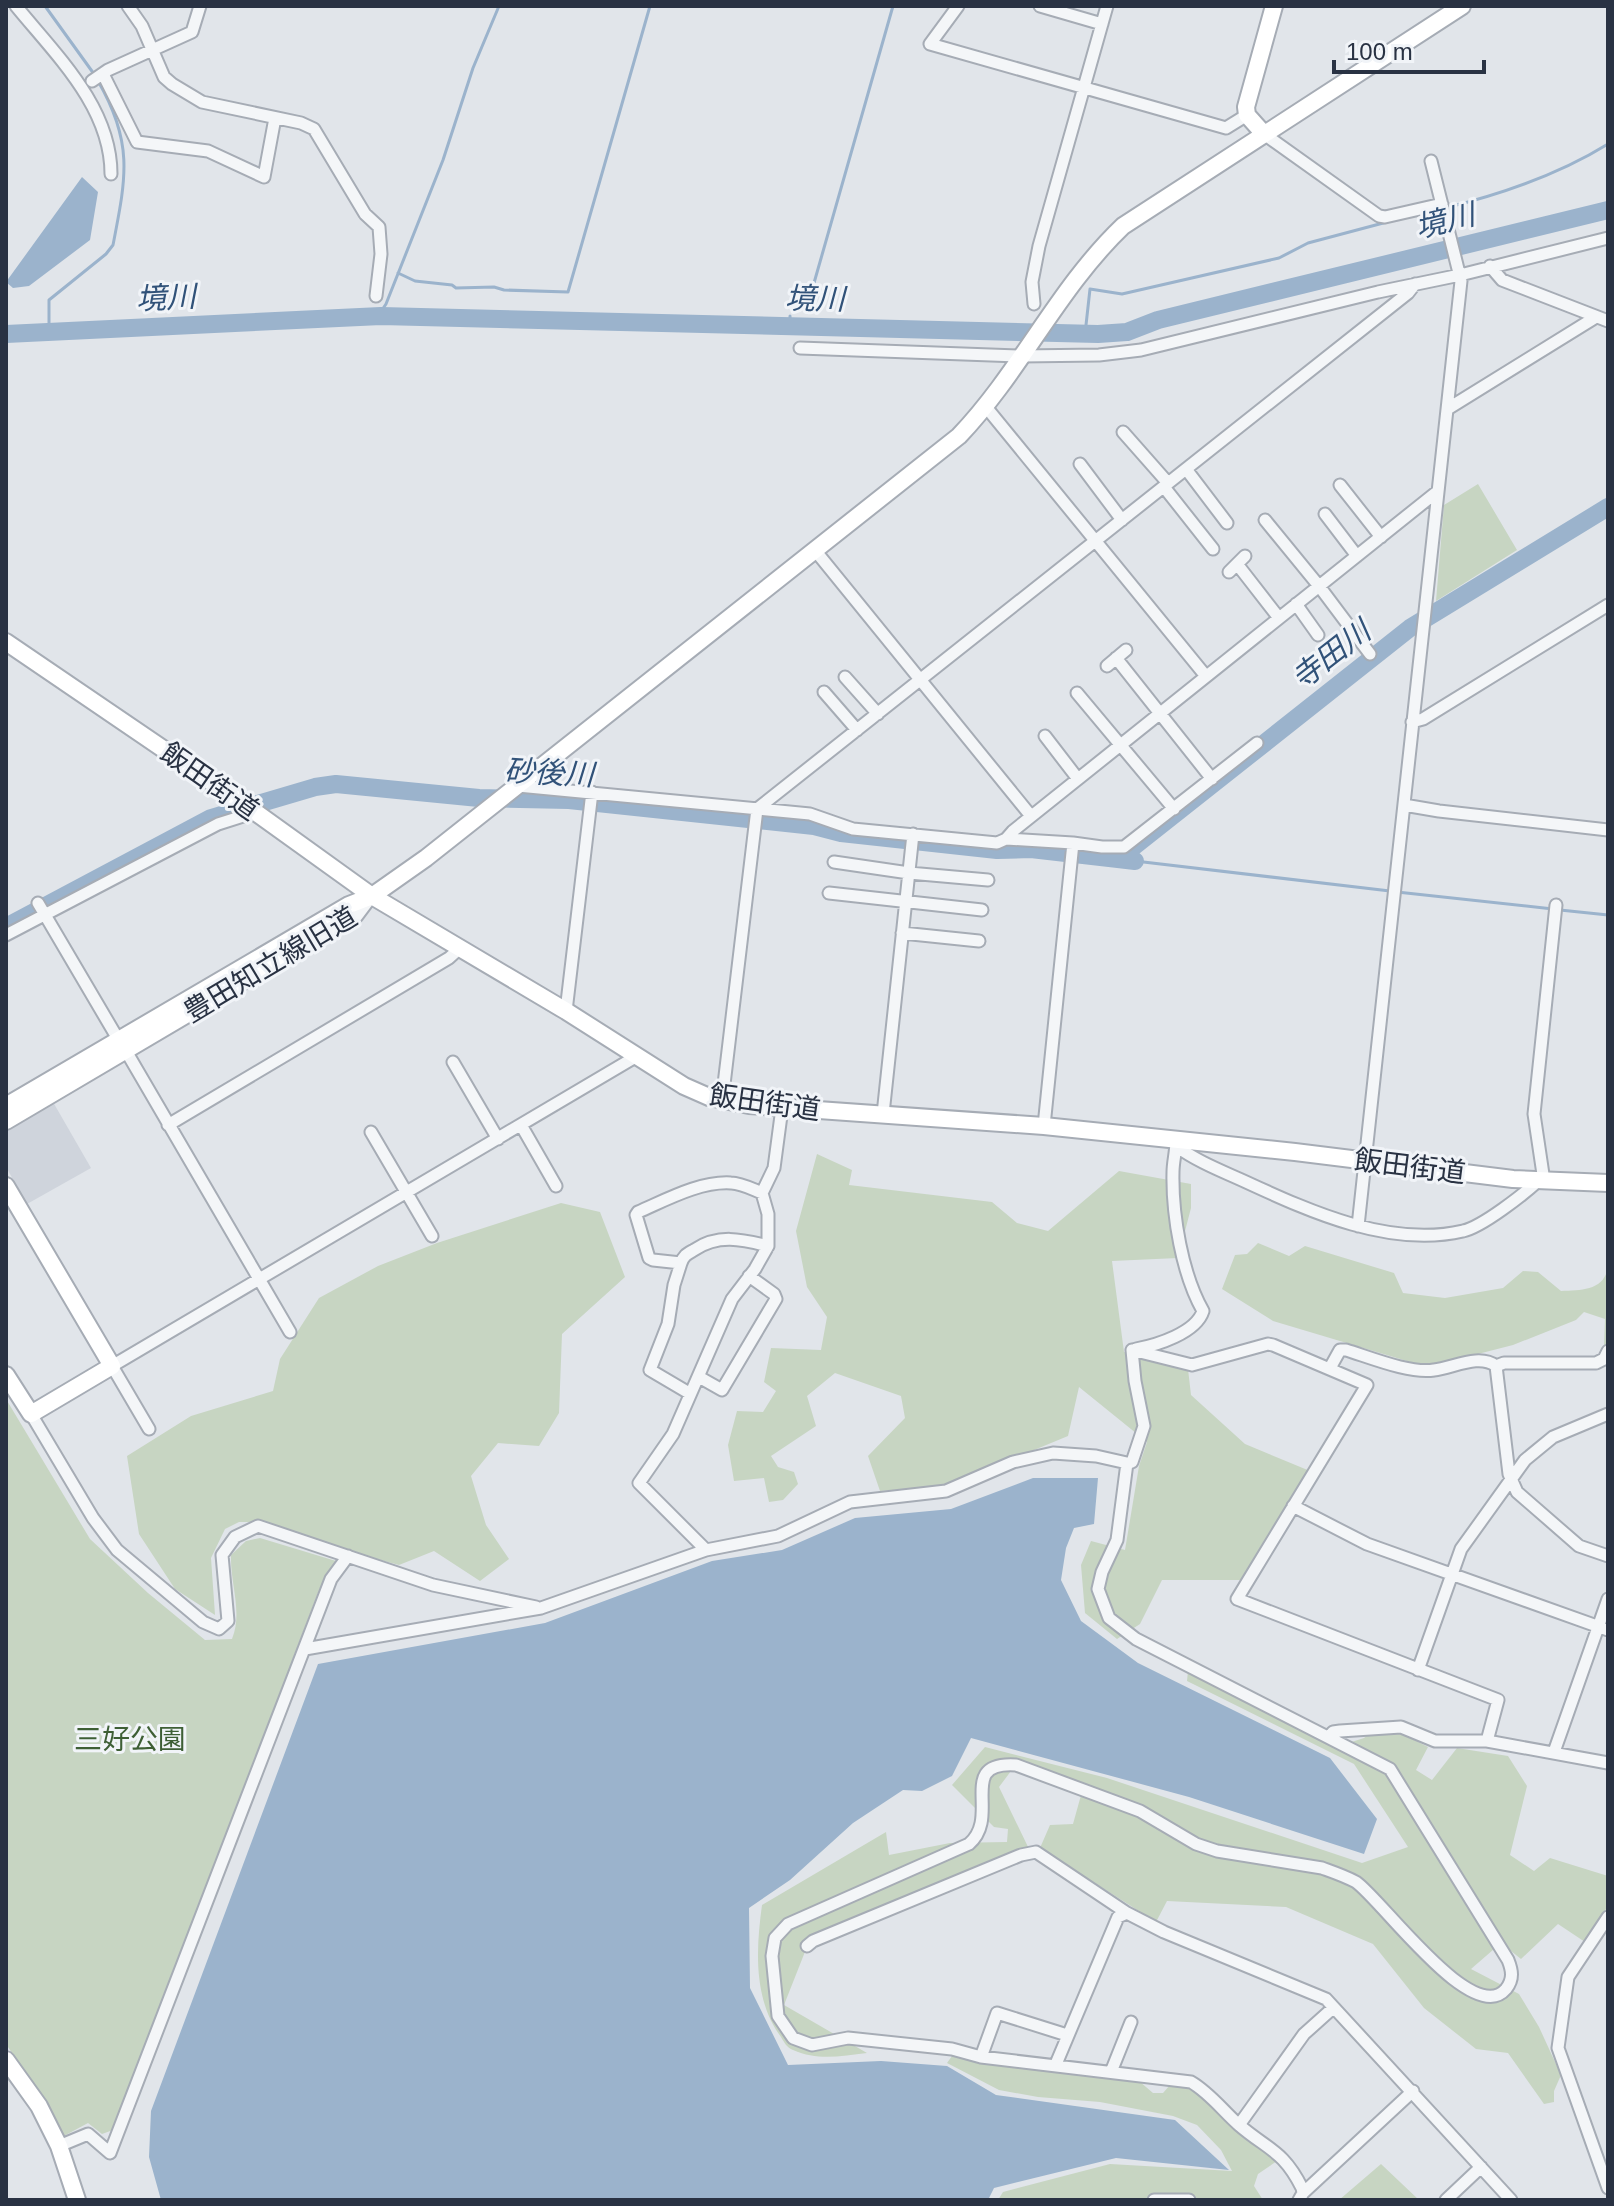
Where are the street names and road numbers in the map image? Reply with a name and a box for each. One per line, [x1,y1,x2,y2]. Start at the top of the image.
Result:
street label: 飯田街道 [155,737,264,826]
street label: 豊田知立線旧道 [178,901,362,1028]
street label: 飯田街道 [707,1079,823,1126]
street label: 飯田街道 [1352,1144,1467,1189]

